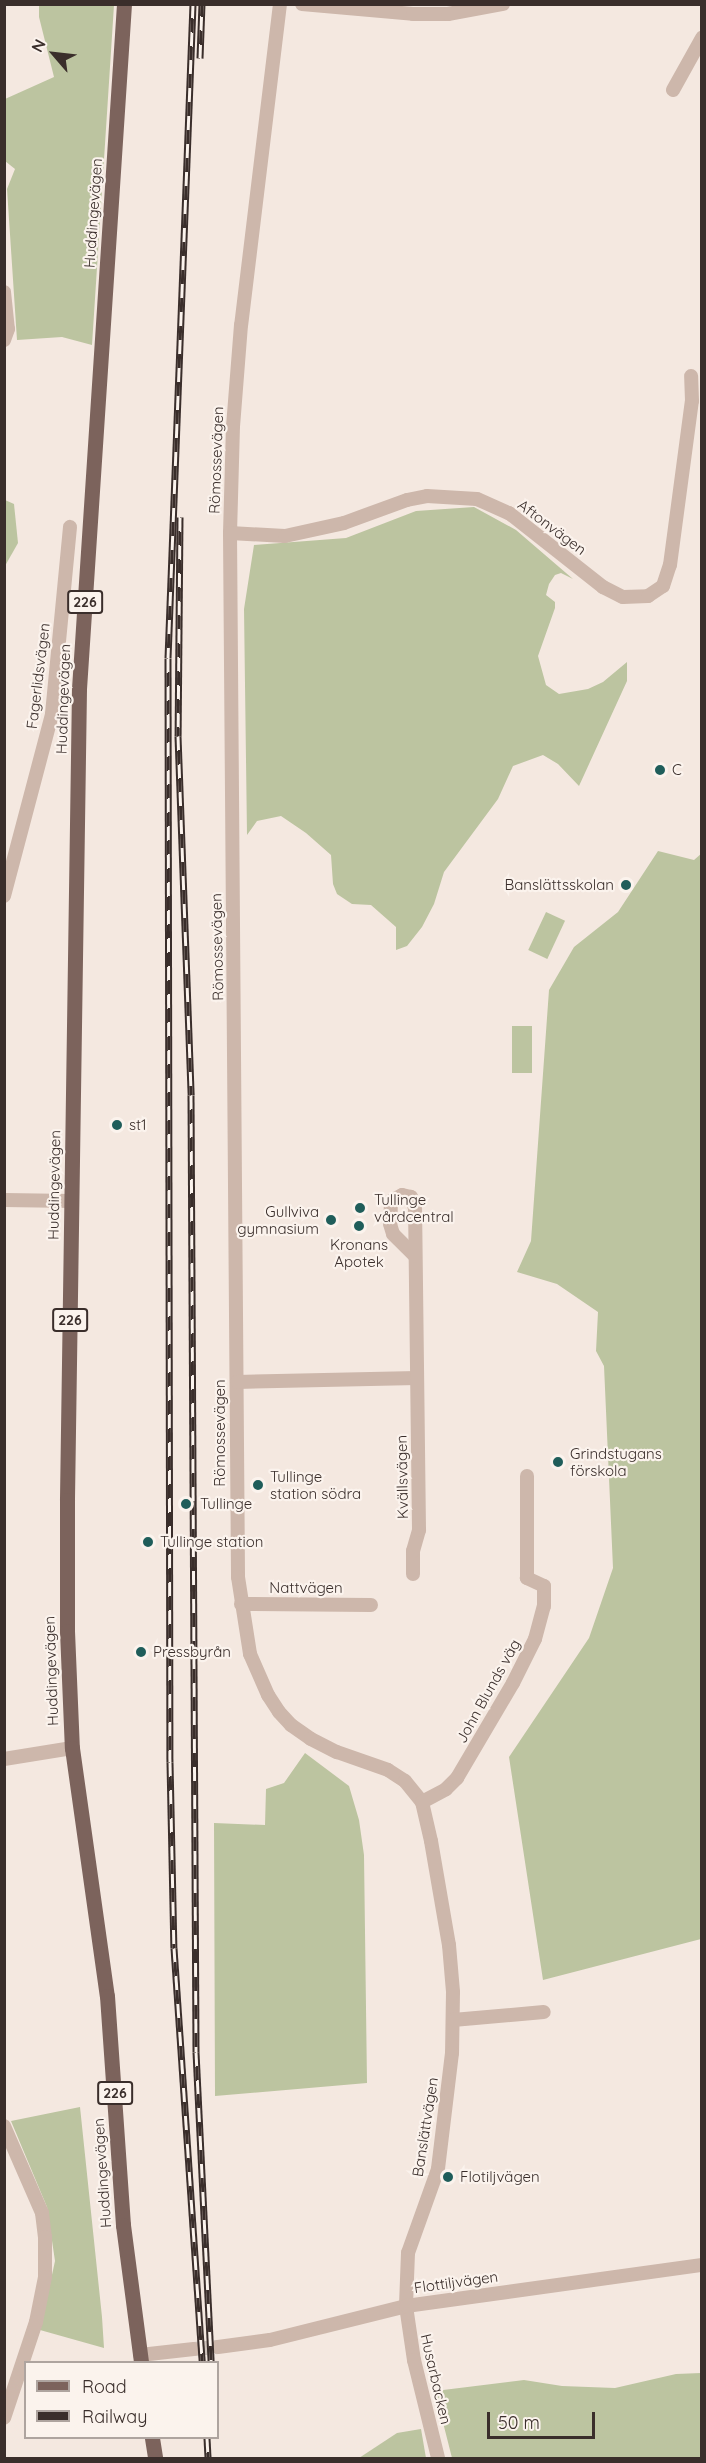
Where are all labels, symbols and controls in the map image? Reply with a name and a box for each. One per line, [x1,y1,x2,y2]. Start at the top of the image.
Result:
north arrow [24,24,84,84]
text: N [27,36,50,55]
street label: Huddingevägen [80,157,106,269]
street label: Römossevägen [205,406,227,514]
street label: Aftonvägen [514,495,590,559]
road number: 226 [67,591,103,613]
street label: Fagerlidsvägen [23,622,53,730]
street label: Huddingevägen [52,644,74,754]
place label: C [672,761,682,779]
marker: C [653,763,667,777]
place label: Banslättsskolan [504,876,614,894]
marker: Banslättsskolan [619,878,633,892]
street label: Römossevägen [207,893,227,1001]
place label: st1 [129,1116,147,1134]
marker: st1 [110,1118,124,1132]
street label: Huddingevägen [44,1130,64,1240]
place label: Tullinge vårdcentral [374,1190,454,1225]
marker: Tullinge vårdcentral [351,1199,369,1217]
place label: Gullviva gymnasium [237,1202,319,1237]
marker: Gullviva gymnasium [324,1213,338,1227]
marker: Kronans Apotek [352,1219,366,1233]
place label: Kronans Apotek [330,1235,388,1270]
road number: 226 [52,1309,88,1331]
street label: Römossevägen [211,1379,229,1487]
street label: Kvällsvägen [392,1435,412,1519]
place label: Grindstugans förskola [570,1444,662,1479]
marker: Grindstugans förskola [551,1455,565,1469]
place label: Tullinge station södra [270,1467,361,1502]
marker: Tullinge station södra [251,1478,265,1492]
marker: Tullinge [177,1495,195,1513]
place label: Tullinge [200,1495,252,1513]
place label: Tullinge station [160,1533,263,1551]
marker: Tullinge station [141,1535,155,1549]
street label: Nattvägen [269,1579,343,1597]
street label: Huddingevägen [40,1616,62,1726]
street label: John Blunds väg [452,1636,524,1746]
place label: Pressbyrån [153,1643,231,1661]
marker: Pressbyrån [134,1645,148,1659]
street label: Banslättvägen [408,2076,442,2178]
road number: 226 [97,2082,133,2104]
street label: Huddingevägen [89,2117,115,2229]
place label: Flotiljvägen [460,2168,540,2186]
marker: Flotiljvägen [441,2170,455,2184]
street label: Flottiljvägen [413,2267,499,2297]
street label: Husarbacken [417,2332,455,2426]
legend [24,2361,219,2439]
text: Road [82,2375,127,2398]
scale bar [490,2400,598,2438]
text: Railway [82,2405,148,2428]
text: 50 m [498,2411,540,2434]

